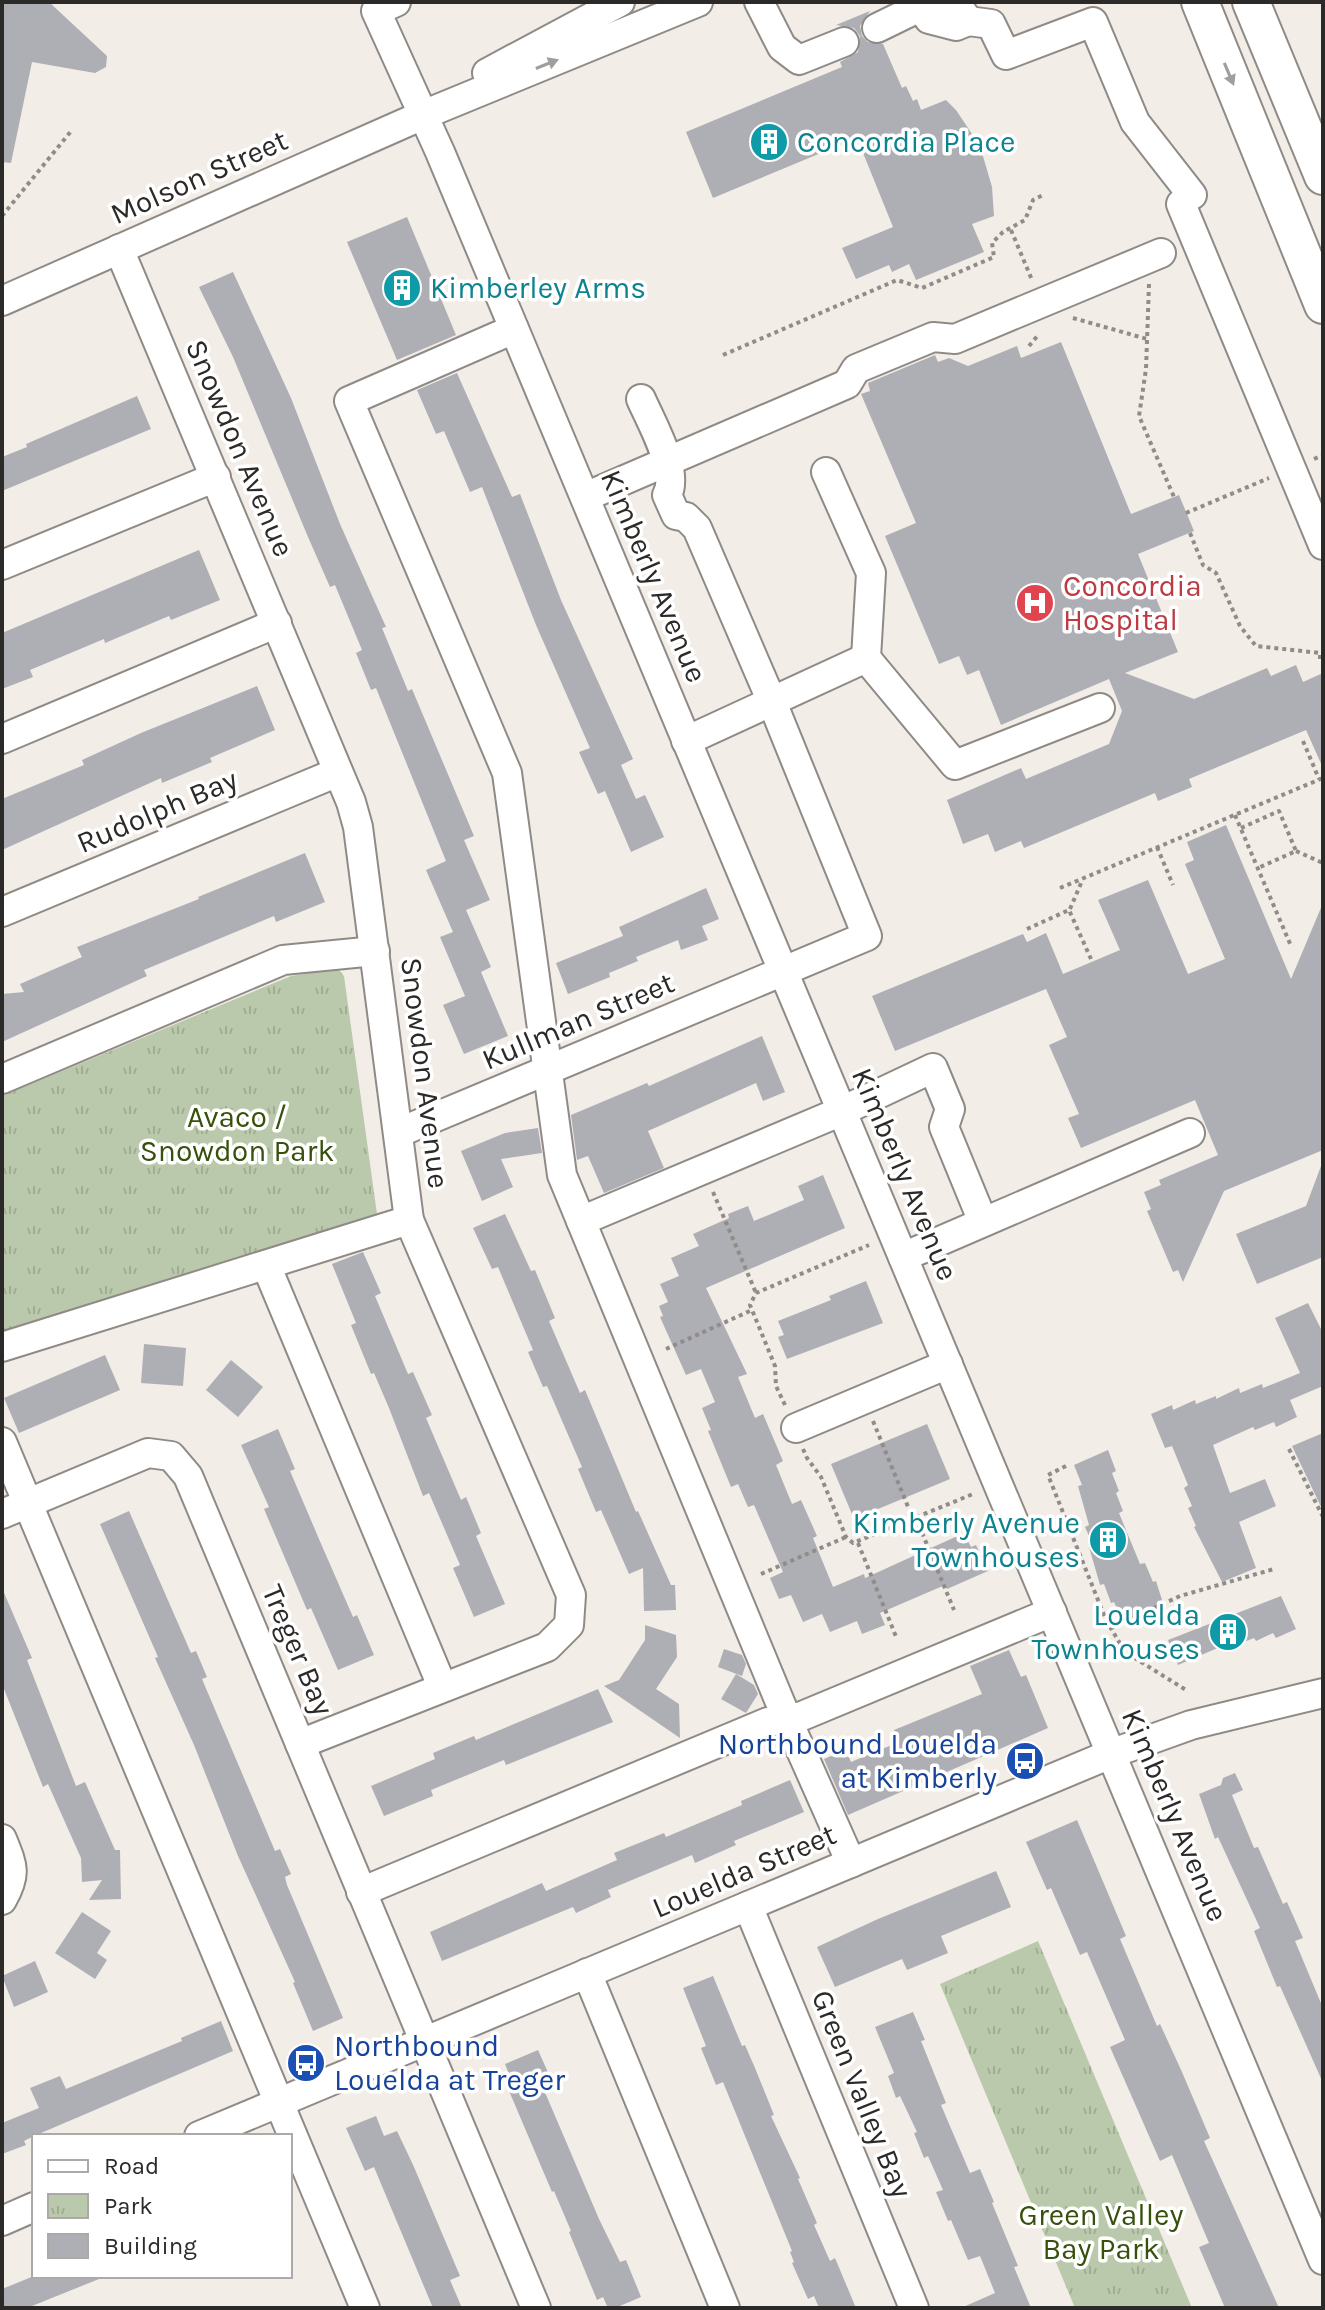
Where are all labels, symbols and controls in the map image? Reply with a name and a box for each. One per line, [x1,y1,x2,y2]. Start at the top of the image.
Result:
one-way arrow [535,57,559,70]
one-way arrow [1223,62,1236,86]
building icon: Concordia Place [748,121,790,163]
street label: Molson Street [105,122,293,232]
place label: Concordia Place [797,124,1015,160]
building icon: Kimberley Arms [381,267,423,309]
place label: Kimberley Arms [430,270,646,306]
street label: Snowdon Avenue [178,334,302,562]
street label: Kimberly Avenue [593,464,715,688]
place label: Concordia Hospital [1063,568,1202,638]
hospital icon: Concordia Hospital [1014,582,1056,624]
street label: Rudolph Bay [71,761,243,861]
street label: Snowdon Avenue [393,955,457,1191]
street label: Kullman Street [476,964,680,1078]
street label: Kimberly Avenue [844,1062,966,1286]
park label: Avaco / Snowdon Park [140,1099,334,1169]
place label: Kimberly Avenue Townhouses [853,1505,1080,1575]
building icon: Kimberly Avenue Townhouses [1087,1519,1129,1561]
street label: Treger Bay [254,1579,342,1721]
place label: Louelda Townhouses [1032,1597,1200,1667]
building icon: Louelda Townhouses [1207,1611,1249,1653]
street label: Kimberly Avenue [1114,1703,1236,1927]
place label: Northbound Louelda at Kimberly [718,1726,997,1796]
bus stop icon: Northbound Louelda at Kimberly [1004,1740,1046,1782]
street label: Louelda Street [647,1816,841,1926]
street label: Green Valley Bay [804,1985,920,2203]
place label: Northbound Louelda at Treger [334,2028,565,2098]
bus stop icon: Northbound Louelda at Treger [285,2042,327,2084]
legend [32,2134,292,2278]
text: Road [104,2152,159,2180]
text: Park [104,2192,153,2220]
park label: Green Valley Bay Park [1019,2197,1183,2267]
text: Building [104,2232,197,2260]

